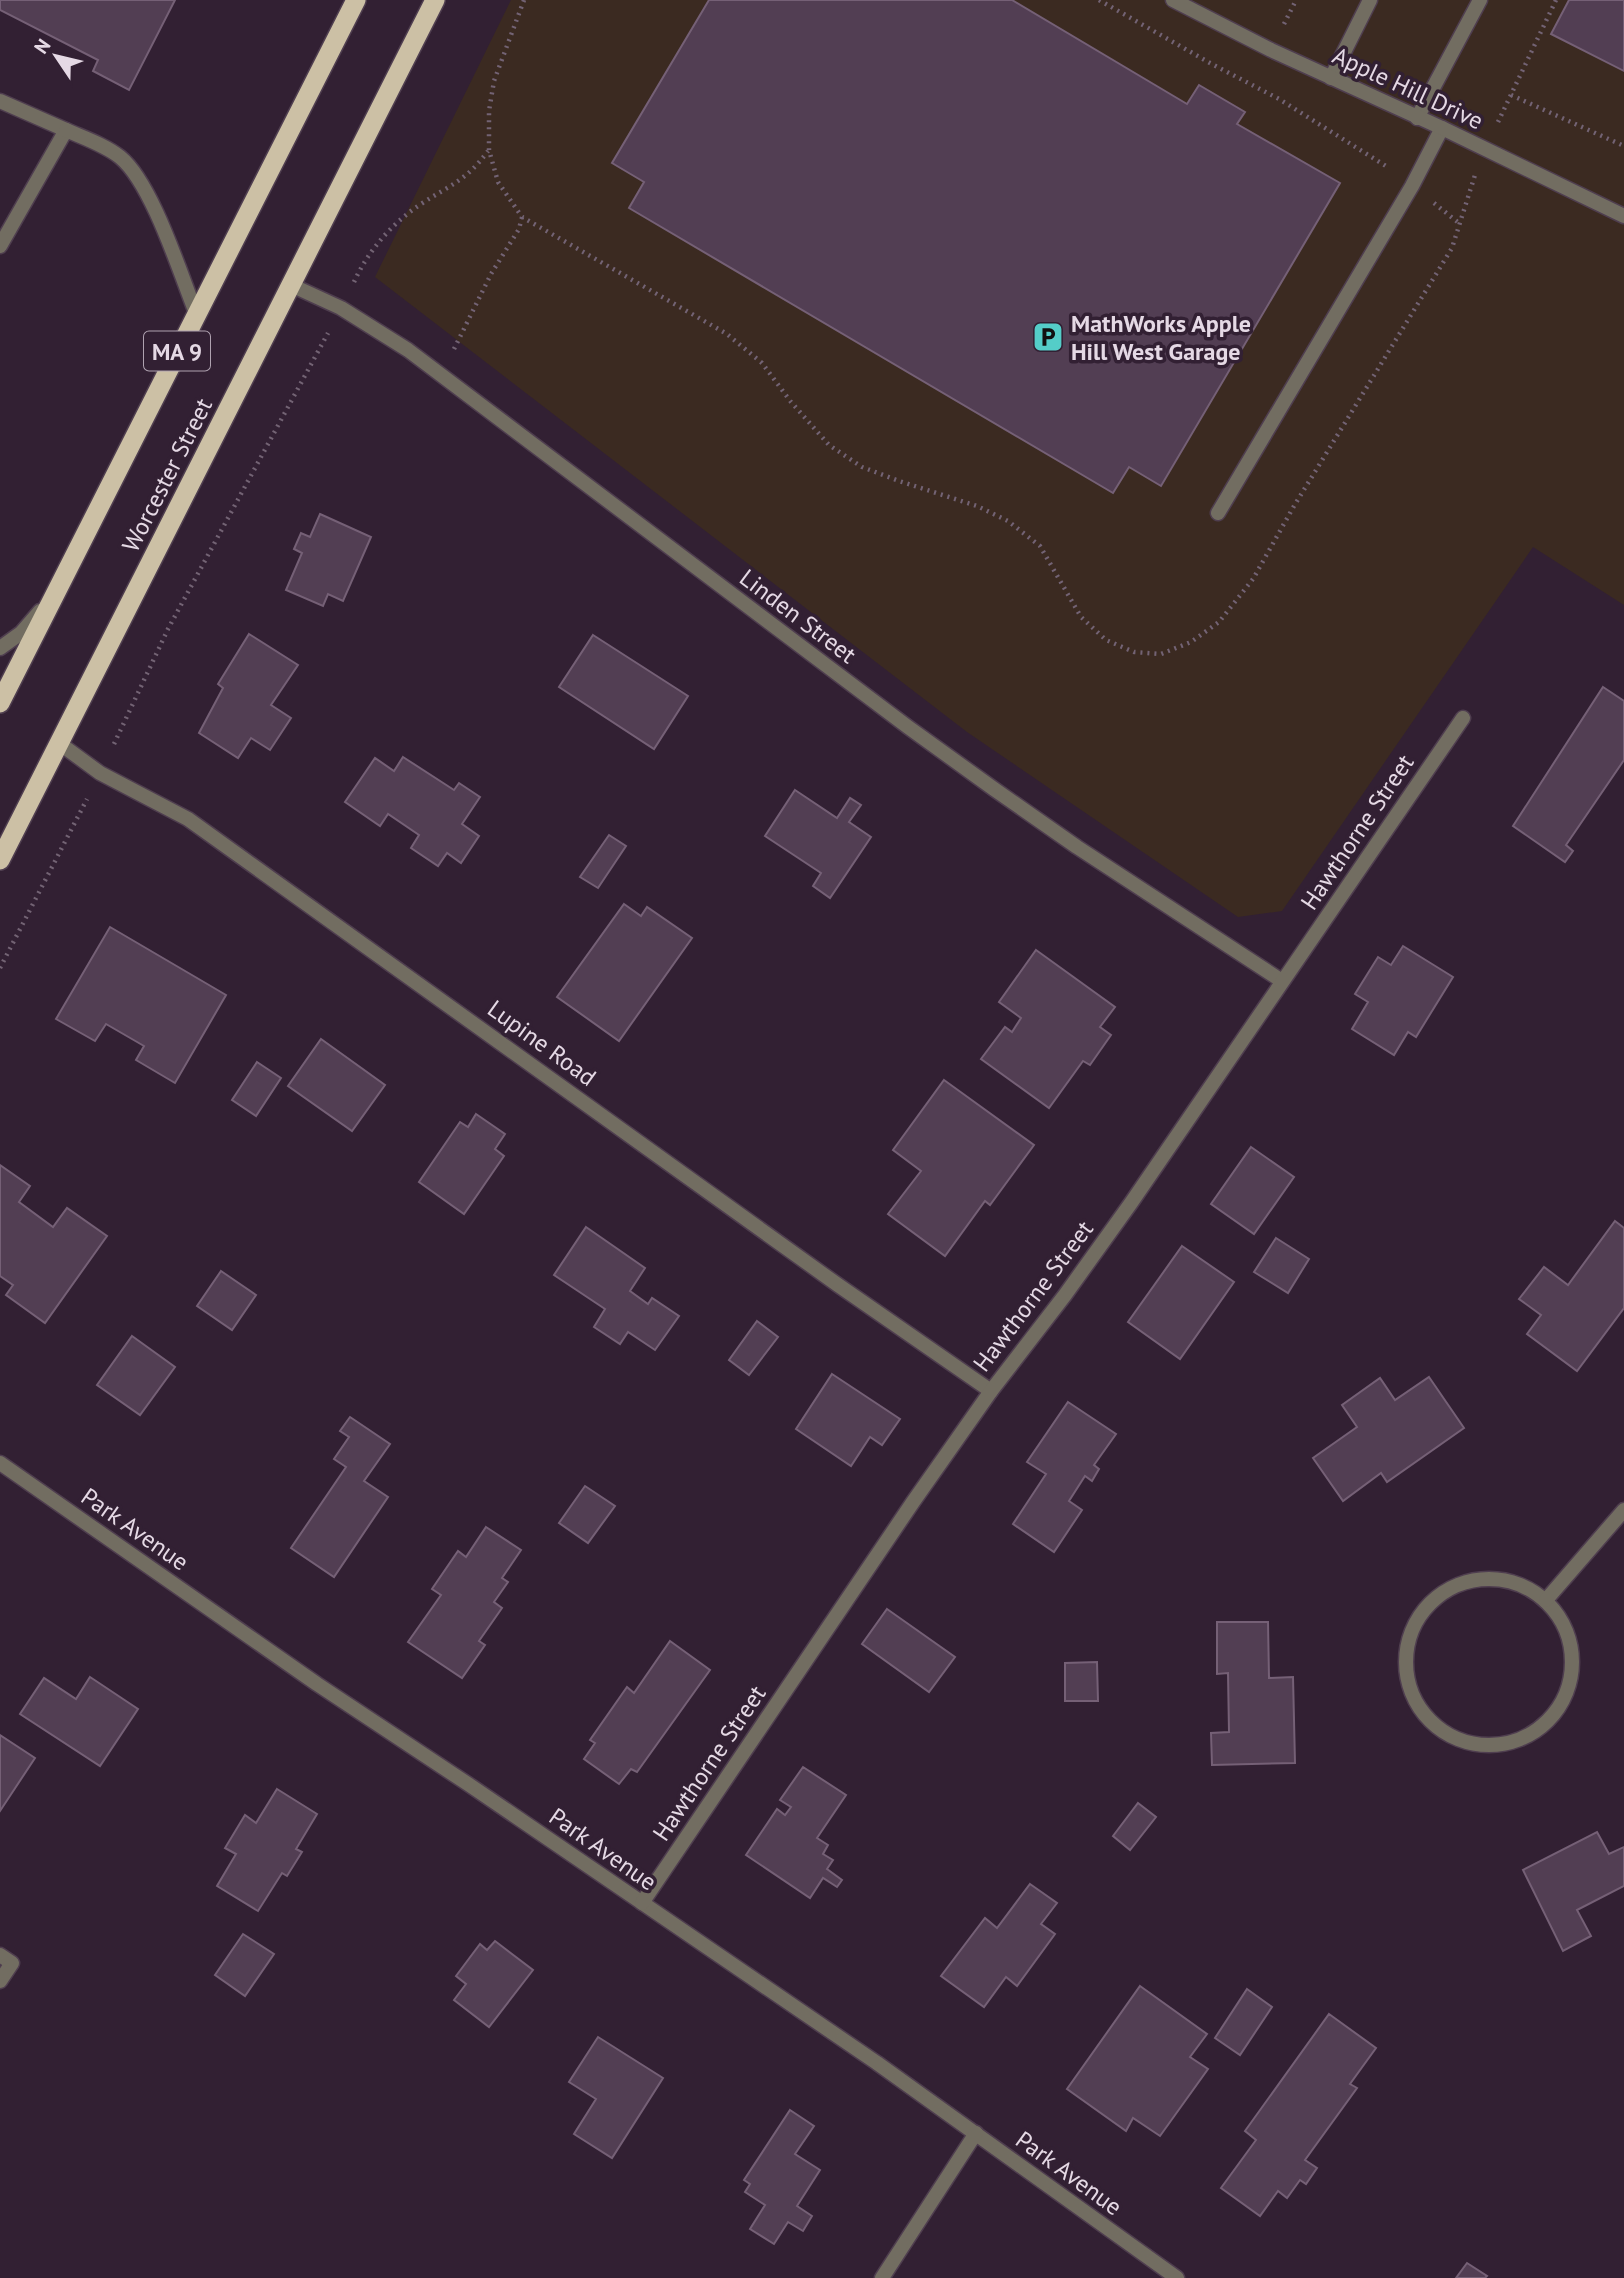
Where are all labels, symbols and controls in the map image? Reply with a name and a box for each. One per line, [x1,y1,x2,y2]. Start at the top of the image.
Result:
north arrow [21,21,91,91]
text: N [29,34,55,58]
street label: Apple Hill Drive [1328,40,1488,136]
place label: MathWorks Apple Hill West Garage [1071,308,1251,367]
parking icon: MathWorks Apple Hill West Garage [1031,320,1065,354]
road number: MA 9 [144,332,210,370]
street label: Worcester Street [115,393,219,557]
street label: Linden Street [734,562,862,670]
street label: Hawthorne Street [1294,748,1420,916]
street label: Lupine Road [482,993,602,1093]
street label: Hawthorne Street [966,1214,1100,1378]
street label: Park Avenue [75,1481,195,1577]
street label: Hawthorne Street [646,1679,772,1847]
street label: Park Avenue [543,1801,663,1897]
street label: Park Avenue [1010,2124,1128,2222]

